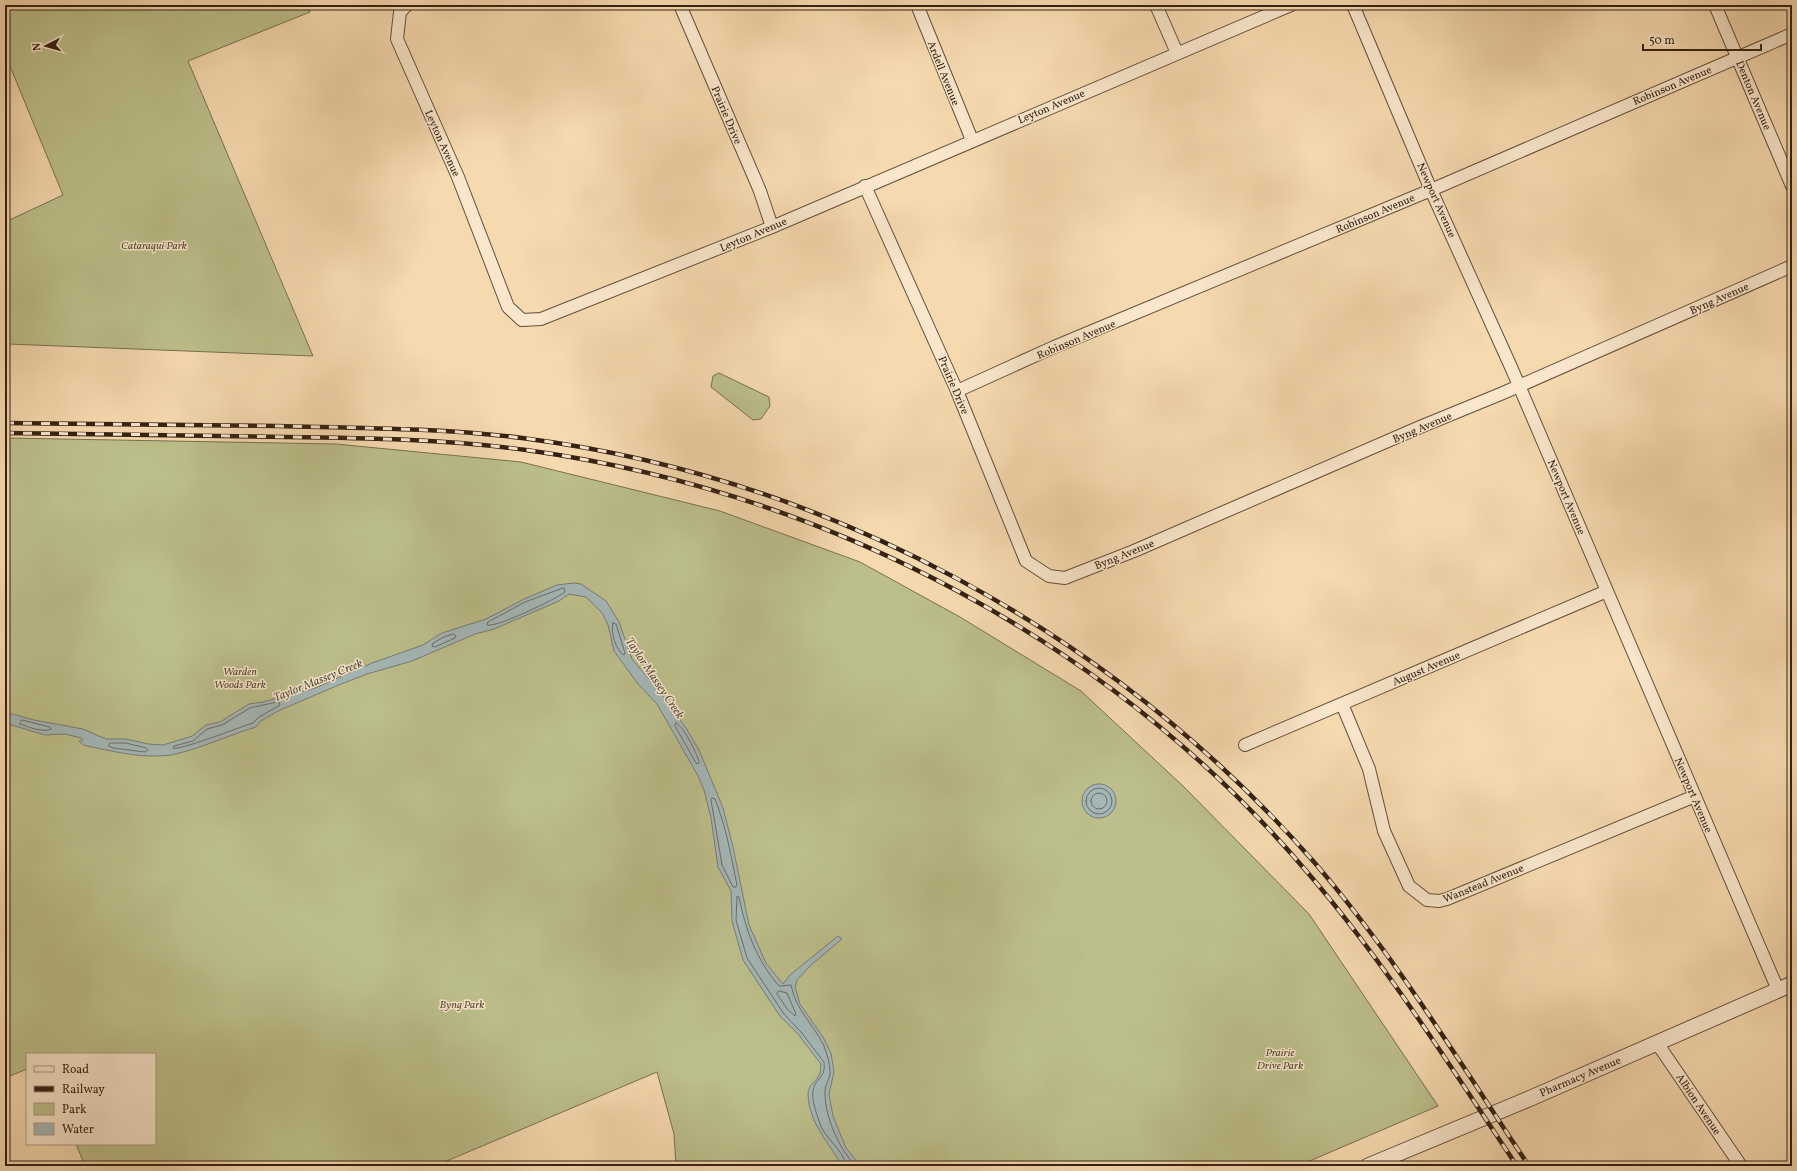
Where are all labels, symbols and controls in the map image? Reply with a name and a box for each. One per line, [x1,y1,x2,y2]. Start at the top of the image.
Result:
north arrow [26,26,66,66]
scale bar [1643,26,1761,52]
text: 50 m [1649,33,1675,49]
street label: Ardell Avenue [923,39,962,108]
text: N [30,42,45,52]
street label: Denton Avenue [1731,59,1774,133]
street label: Robinson Avenue [1631,63,1714,110]
street label: Prairie Drive [707,84,745,147]
street label: Leyton Avenue [1016,86,1087,128]
street label: Leyton Avenue [420,108,463,179]
street label: Newport Avenue [1412,161,1459,240]
street label: Robinson Avenue [1334,191,1417,238]
street label: Leyton Avenue [718,214,789,256]
park label: Cataraqui Park [121,239,187,254]
street label: Byng Avenue [1688,280,1752,319]
street label: Robinson Avenue [1035,317,1118,364]
street label: Prairie Drive [934,354,972,417]
street label: Byng Avenue [1391,409,1455,448]
street label: Newport Avenue [1543,458,1588,538]
street label: Byng Avenue [1092,537,1157,574]
water label: Taylor Massey Creek [621,635,688,723]
street label: August Avenue [1390,648,1463,690]
water label: Taylor Massey Creek [271,656,366,706]
park label: Warden Woods Park [214,665,266,693]
street label: Newport Avenue [1670,756,1715,836]
street label: Wanstead Avenue [1441,861,1526,907]
park label: Byng Park [440,998,484,1013]
park label: Prairie Drive Park [1257,1046,1303,1074]
legend [26,1053,156,1145]
street label: Pharmacy Avenue [1538,1053,1624,1101]
text: Road [62,1062,89,1078]
street label: Albion Avenue [1672,1071,1724,1138]
text: Railway [62,1082,105,1098]
text: Park [62,1102,87,1118]
text: Water [62,1122,94,1138]

